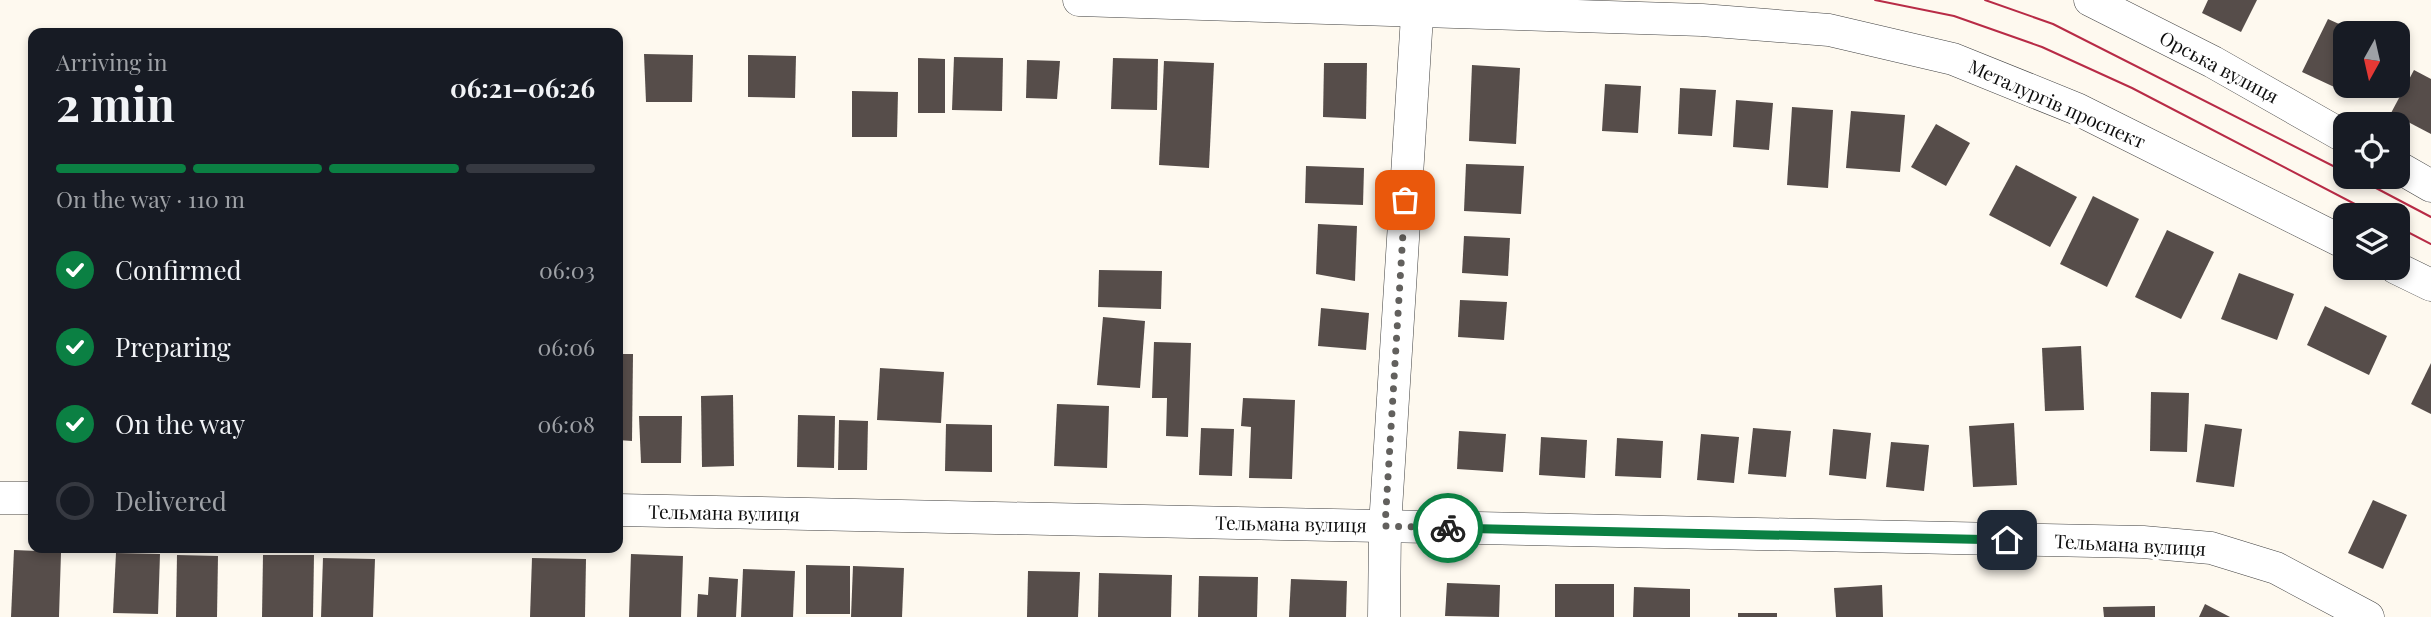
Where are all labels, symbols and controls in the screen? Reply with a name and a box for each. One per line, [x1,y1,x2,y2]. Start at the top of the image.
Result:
north arrow [2333,21,2410,98]
map controls [2333,21,2410,280]
street label: Орська вулиця [2155,24,2284,108]
text: Arriving in [56,46,168,77]
street label: Металургів проспект [1965,52,2150,154]
text: 06:21–06:26 [450,70,595,105]
text: 2 min [56,72,175,134]
button: locate [2333,112,2410,189]
pin [1375,170,1435,230]
icon: bag [1386,181,1424,219]
text: On the way · 110 m [56,183,245,214]
button: layers [2333,203,2410,280]
icon: check [56,251,94,289]
text: Confirmed [115,252,242,287]
text: 06:03 [539,254,595,285]
icon: check [56,328,94,366]
text: Preparing [115,329,231,364]
text: 06:06 [537,331,595,362]
icon: check [56,405,94,443]
text: On the way [115,406,245,441]
text: 06:08 [537,408,595,439]
text: Delivered [115,483,227,518]
courier [1413,493,1483,563]
street label: Тельмана вулиця [648,498,800,526]
street label: Тельмана вулиця [1215,509,1367,537]
icon: bike [1429,509,1467,547]
pin [1977,510,2037,570]
icon: home [1988,521,2026,559]
street label: Тельмана вулиця [2054,527,2206,561]

